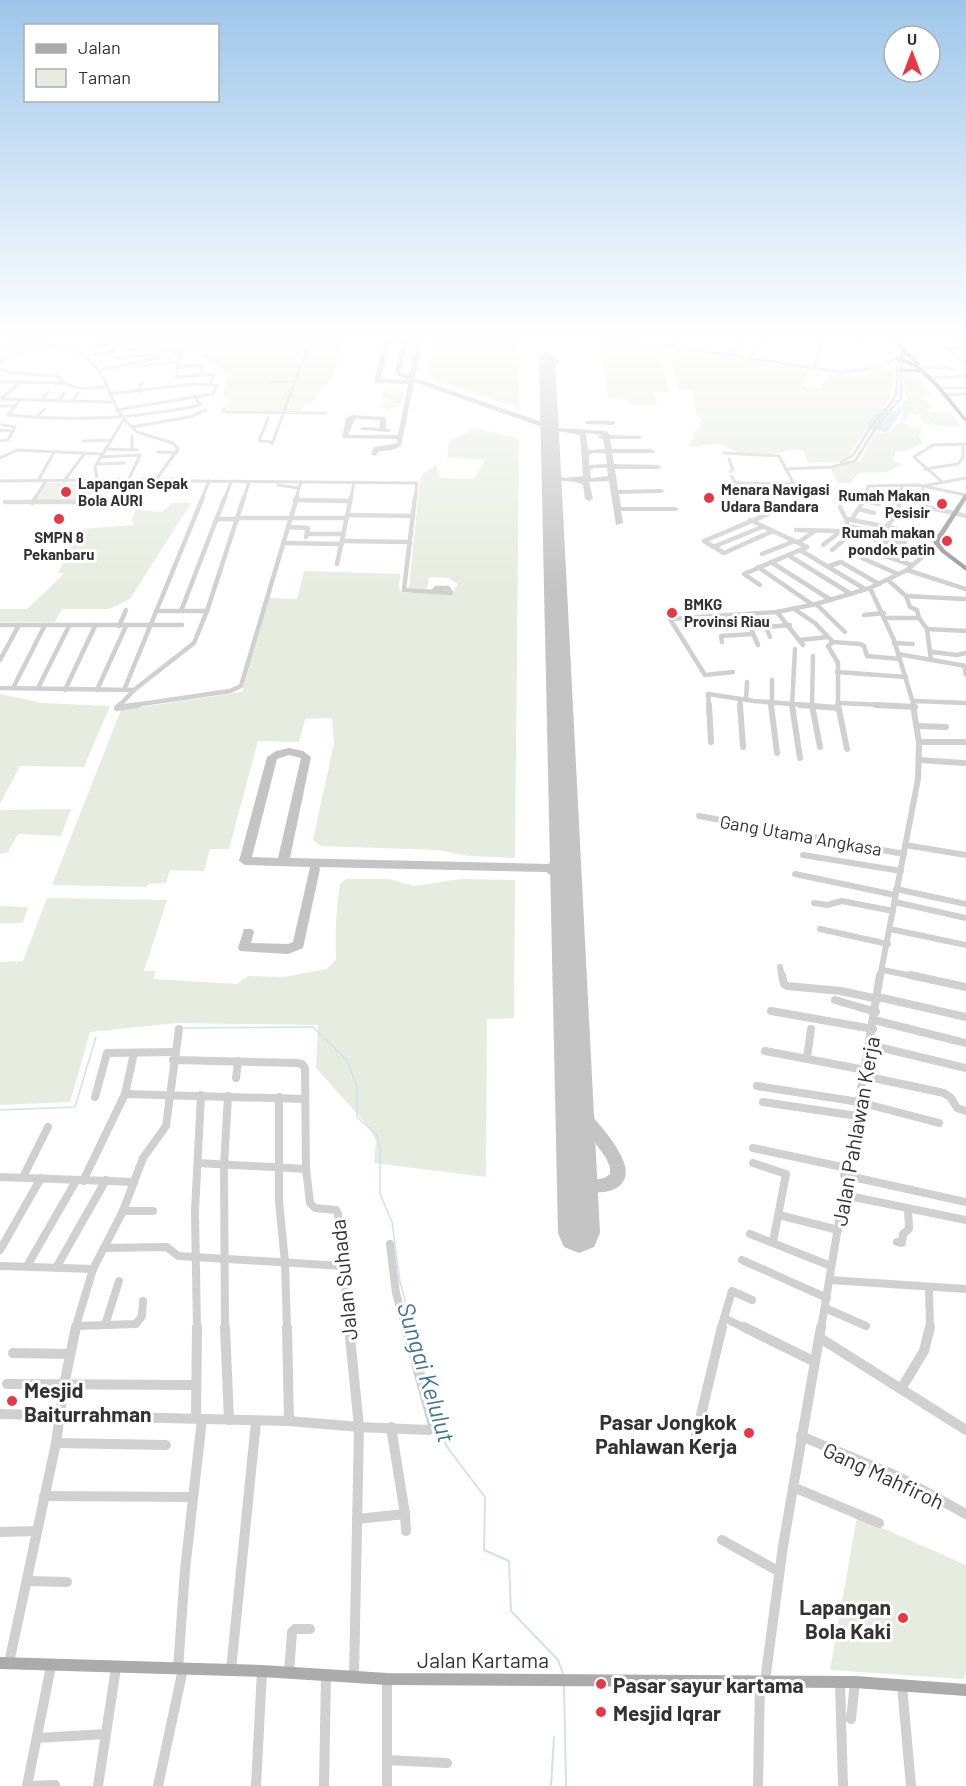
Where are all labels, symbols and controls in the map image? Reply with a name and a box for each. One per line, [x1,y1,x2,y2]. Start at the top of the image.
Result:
legend [24,24,219,102]
north arrow [882,24,942,84]
text: U [907,29,917,48]
text: Jalan [78,36,121,58]
text: Taman [78,66,131,88]
place label: Lapangan Sepak Bola AURI [78,474,188,509]
place label: Menara Navigasi Udara Bandara [721,480,830,515]
marker: Lapangan Sepak Bola AURI [59,485,73,499]
place label: Rumah Makan Pesisir [839,486,930,521]
marker: Menara Navigasi Udara Bandara [702,491,716,505]
marker: Rumah Makan Pesisir [935,497,949,511]
marker: SMPN 8 Pekanbaru [52,512,66,526]
place label: Rumah makan pondok patin [842,523,935,558]
place label: SMPN 8 Pekanbaru [24,528,94,563]
marker: Rumah makan pondok patin [940,534,954,548]
place label: BMKG Provinsi Riau [684,595,770,630]
marker: BMKG Provinsi Riau [665,606,679,620]
street label: Gang Utama Angkasa [718,810,884,860]
street label: Jalan Pahlawan Kerja [826,1034,884,1228]
street label: Jalan Suhada [324,1218,362,1342]
water label: Sungai Kelulut [392,1299,462,1446]
place label: Mesjid Baiturrahman [24,1377,151,1426]
marker: Mesjid Baiturrahman [5,1394,19,1408]
place label: Pasar Jongkok Pahlawan Kerja [595,1409,737,1458]
marker: Pasar Jongkok Pahlawan Kerja [742,1426,756,1440]
street label: Gang Mahfiroh [820,1436,948,1514]
place label: Lapangan Bola Kaki [799,1594,891,1643]
marker: Lapangan Bola Kaki [896,1611,910,1625]
street label: Jalan Kartama [417,1647,549,1672]
place label: Pasar sayur kartama [613,1672,804,1697]
marker: Pasar sayur kartama [594,1677,608,1691]
place label: Mesjid Iqrar [613,1700,721,1725]
marker: Mesjid Iqrar [594,1705,608,1719]

